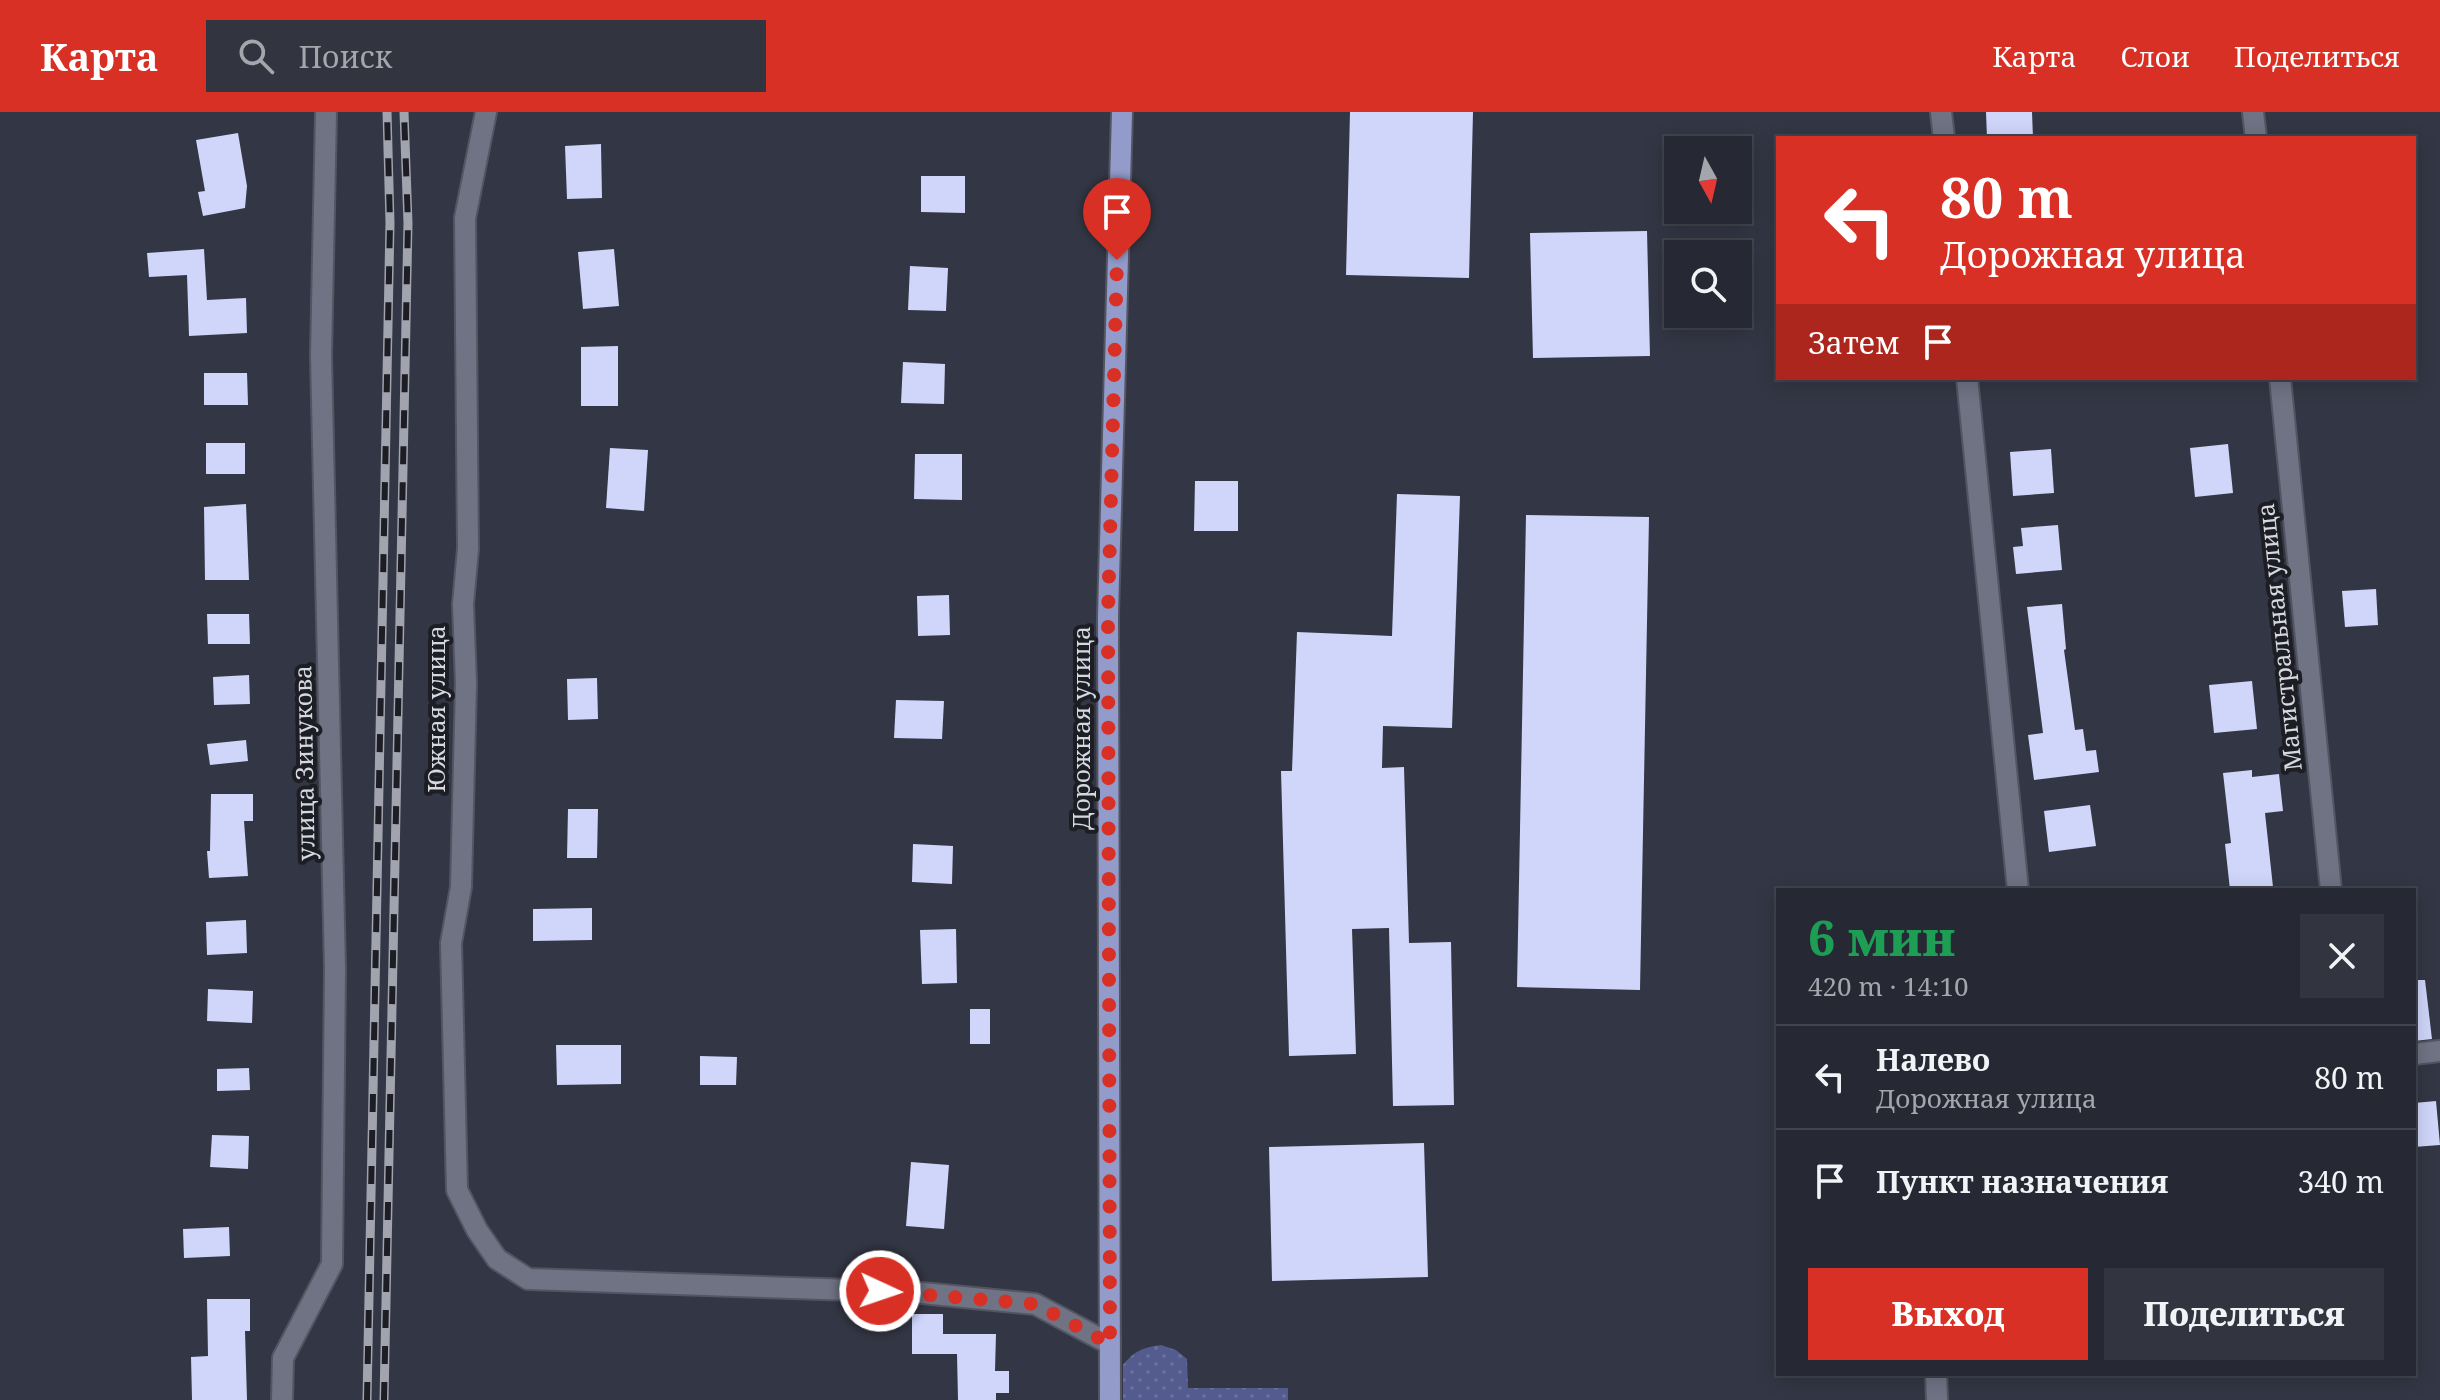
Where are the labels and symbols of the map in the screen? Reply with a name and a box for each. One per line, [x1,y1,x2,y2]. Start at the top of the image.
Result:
north arrow [1664,136,1752,224]
pin [1083,178,1151,260]
street label: Магистральная улица [2248,502,2309,773]
street label: Южная улица [419,625,452,793]
street label: Дорожная улица [1064,626,1097,830]
street label: улица Зинукова [285,665,322,861]
position arrow [838,1249,922,1333]

